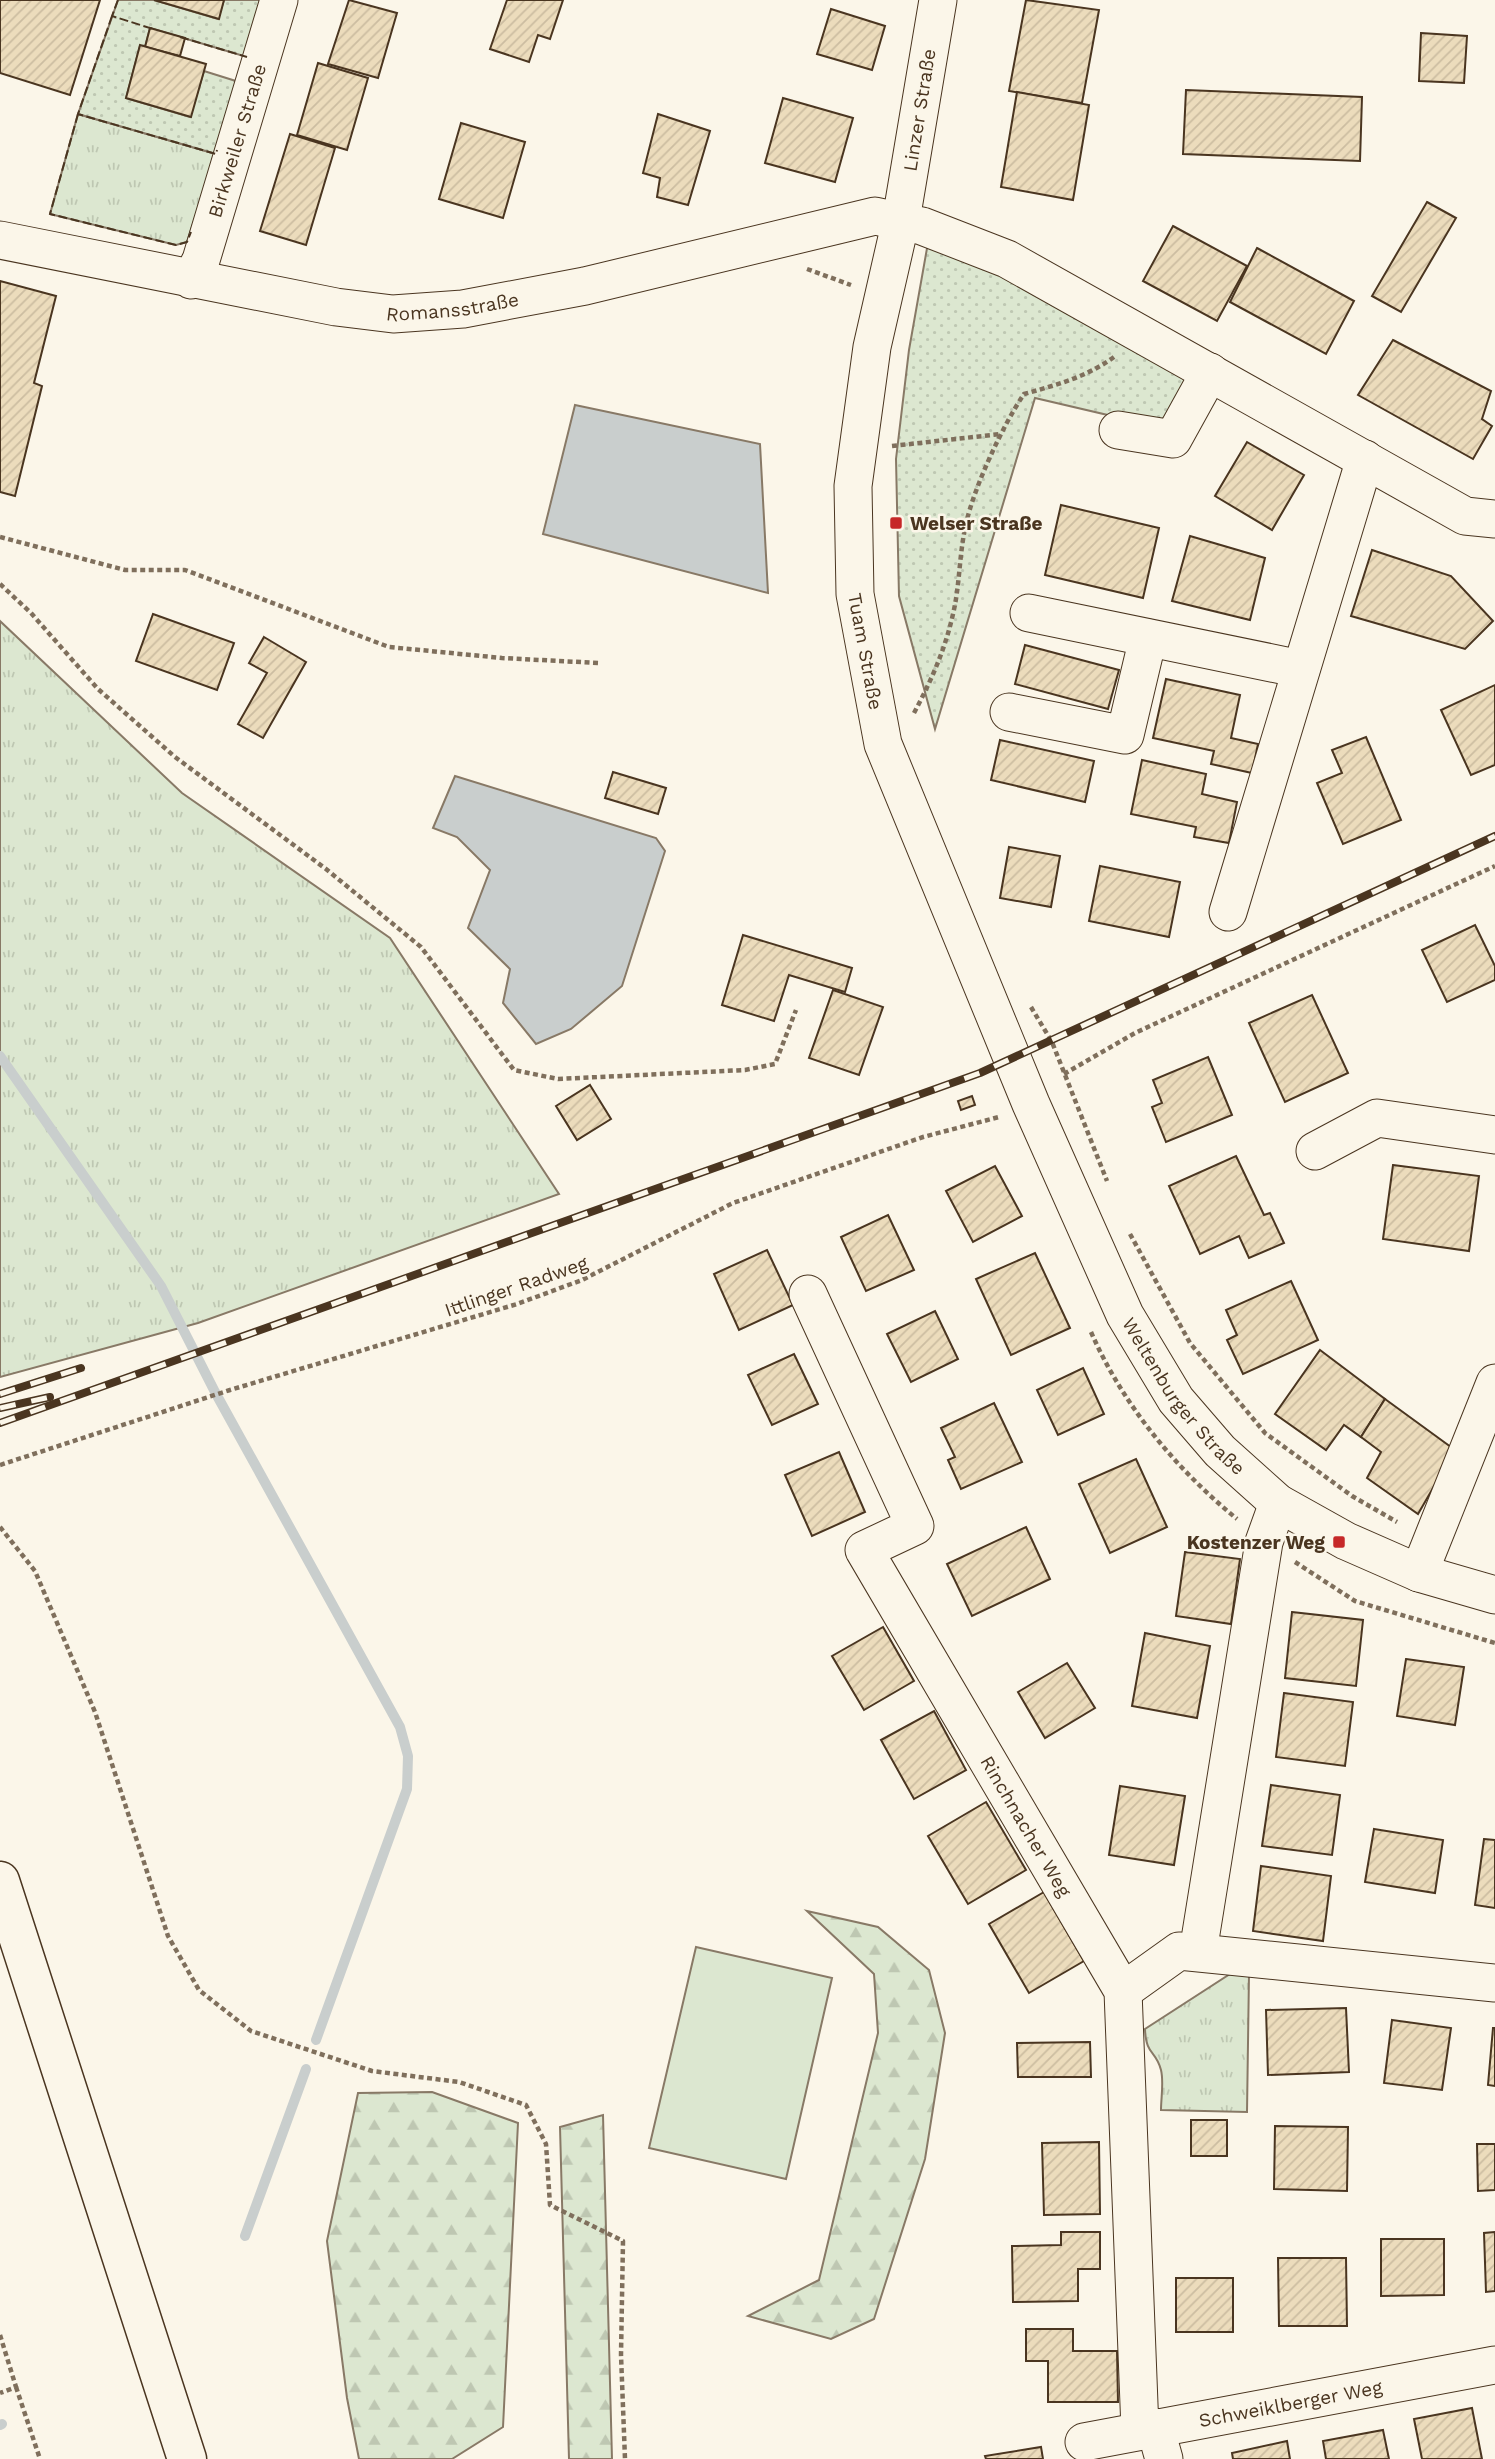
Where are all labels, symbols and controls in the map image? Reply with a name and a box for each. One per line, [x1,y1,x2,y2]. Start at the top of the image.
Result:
street label: Linzer Straße [898,47,941,173]
street label: Birkweiler Straße [203,61,271,220]
street label: Romansstraße [385,288,521,327]
place label: Welser Straße [910,512,1042,535]
marker: Welser Straße [888,515,904,531]
street label: Tuam Straße [843,591,887,712]
street label: Ittlinger Radweg [442,1251,592,1322]
street label: Weltenburger Straße [1117,1313,1250,1480]
place label: Kostenzer Weg [1187,1531,1325,1554]
marker: Kostenzer Weg [1331,1534,1347,1550]
street label: Rinchnacher Weg [975,1752,1077,1902]
street label: Schweiklberger Weg [1197,2375,1385,2432]

